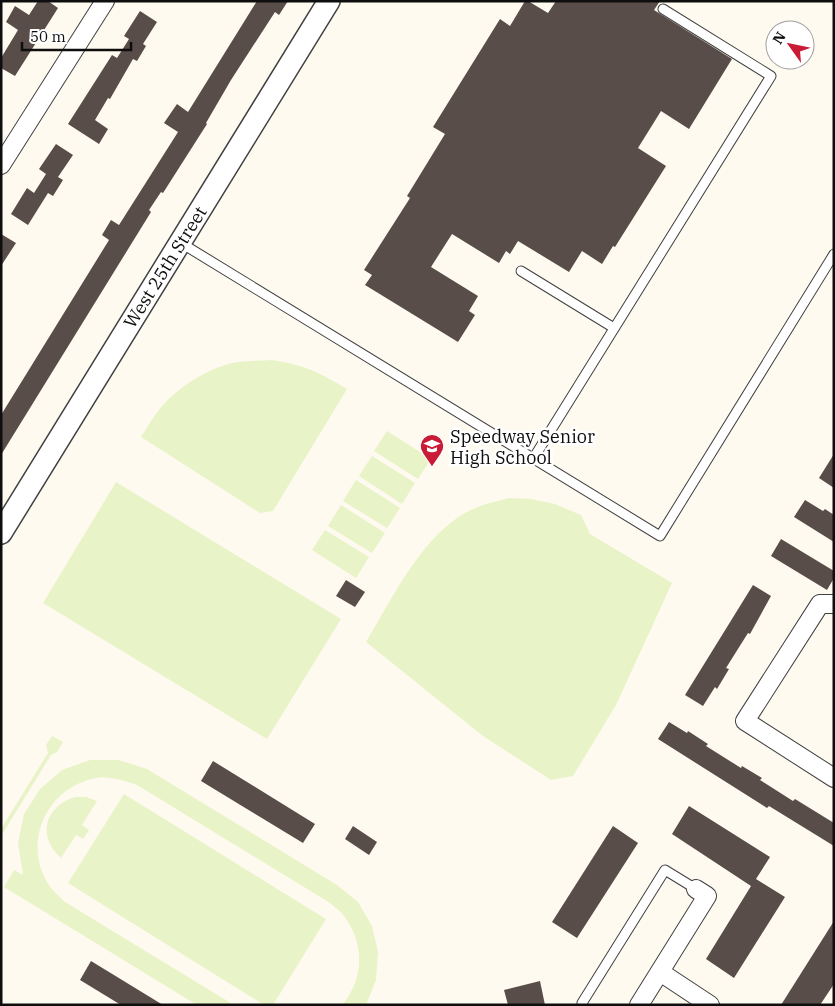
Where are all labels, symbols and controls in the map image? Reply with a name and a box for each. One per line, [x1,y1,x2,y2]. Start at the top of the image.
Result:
scale bar [22,20,131,52]
north arrow [765,20,815,70]
text: 50 m [30,27,66,46]
text: N [769,28,790,47]
street label: West 25th Street [118,202,212,332]
place label: Speedway Senior High School [450,425,595,469]
school or university icon: Speedway Senior High School [419,433,445,467]

